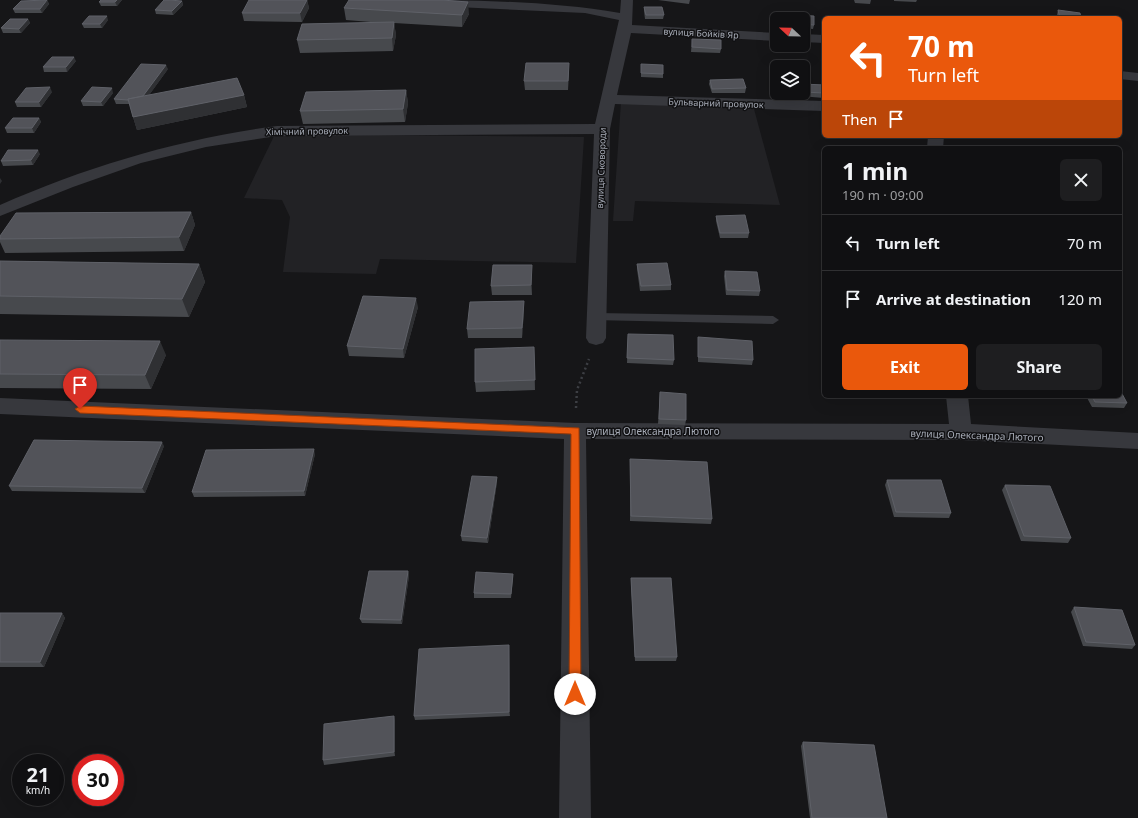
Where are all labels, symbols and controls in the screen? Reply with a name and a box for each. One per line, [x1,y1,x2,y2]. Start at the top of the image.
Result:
north arrow [770,12,810,52]
map controls [770,12,810,100]
street label: вулиця Бойків Яр [663,25,739,41]
text: 70 m [908,27,975,65]
icon: left [842,32,894,84]
button: layers [770,60,810,100]
text: Turn left [908,63,979,87]
street label: Бульварний провулок [668,95,764,111]
icon: arrive [885,108,907,130]
text: Then [842,109,877,129]
street label: Хімічний провулок [266,124,348,138]
street label: вулиця Сковороди [593,127,609,209]
text: 1 min [842,154,908,187]
button: close [1060,159,1102,201]
text: 190 m · 09:00 [842,186,923,204]
icon: left [842,232,864,254]
text: Turn left [876,233,940,253]
text: 70 m [1067,233,1102,253]
icon: arrive [842,288,864,310]
text: Arrive at destination [876,289,1031,309]
text: 120 m [1058,289,1102,309]
button: Exit [842,344,968,390]
button: Share [976,344,1102,390]
pin [63,368,97,409]
icon: arrive [69,374,91,396]
street label: вулиця Олександра Лютого [586,424,720,438]
street label: вулиця Олександра Лютого [910,426,1044,444]
position arrow [554,673,596,715]
speed limit sign: 30 [72,754,124,806]
text: 21 [27,761,49,788]
text: km/h [26,783,50,797]

